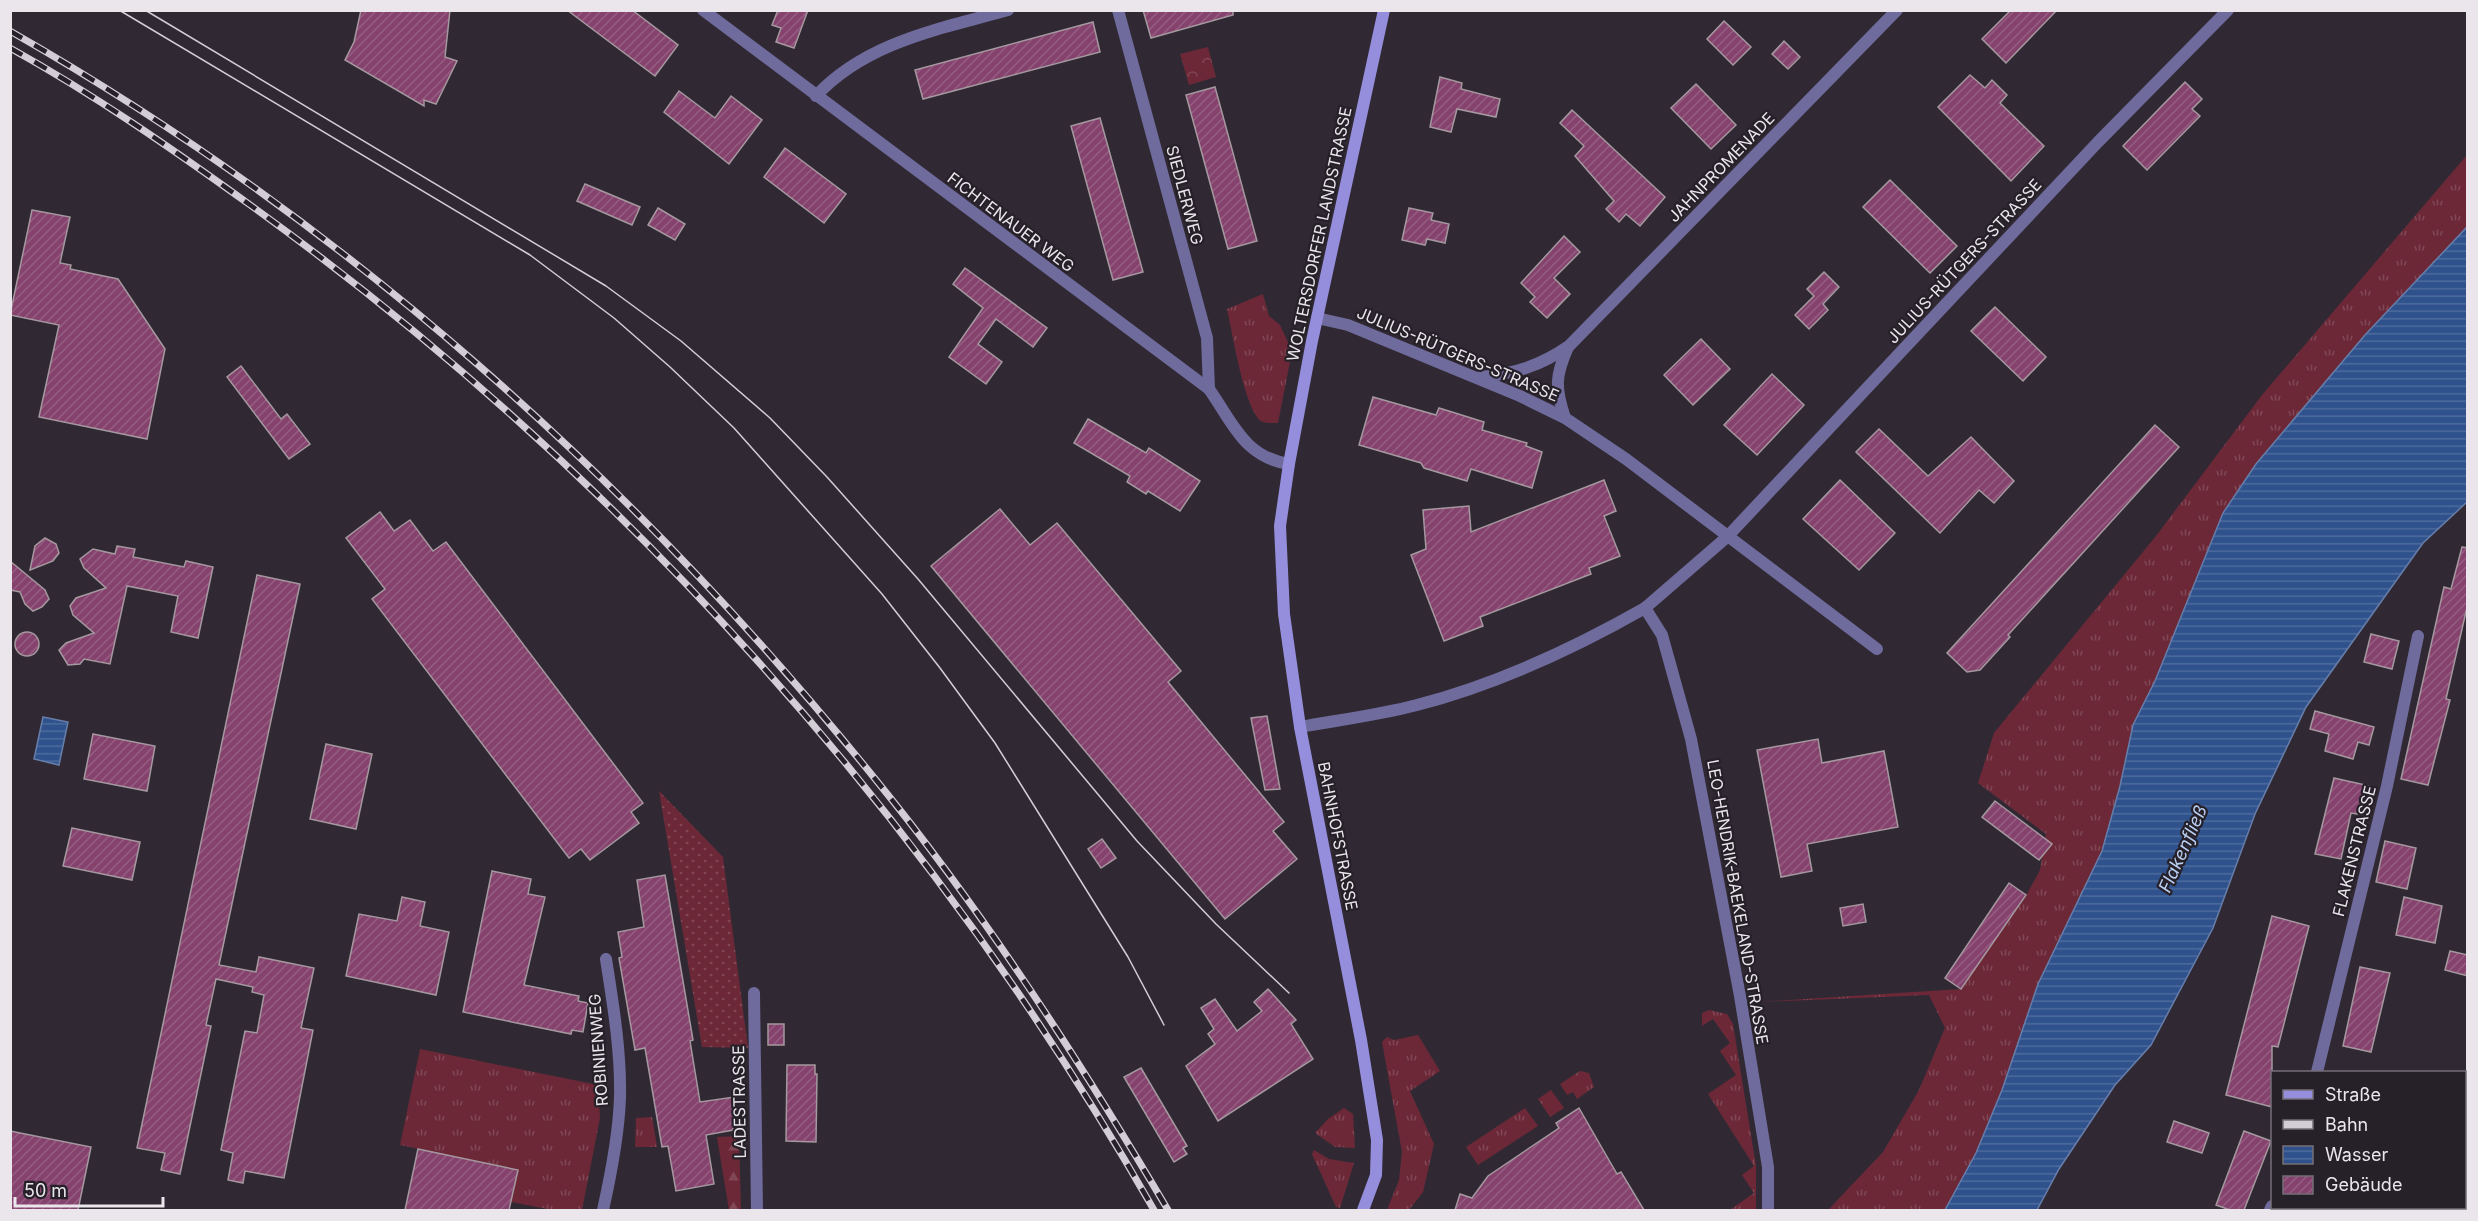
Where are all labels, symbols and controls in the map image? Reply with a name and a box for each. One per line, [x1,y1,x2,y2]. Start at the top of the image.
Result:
street label: WOLTERSDORFER LANDSTRASSE [1282,105,1356,363]
street label: JAHNPROMENADE [1663,108,1779,226]
street label: SIEDLERWEG [1162,143,1208,247]
street label: FICHTENAUER WEG [944,168,1078,276]
street label: JULIUS-RÜTGERS-STRASSE [1883,175,2045,347]
street label: JULIUS-RÜTGERS-STRASSE [1354,302,1562,406]
street label: LEO-HENDRIK-BAEKELAND-STRASSE [1703,758,1773,1046]
street label: BAHNHOFSTRASSE [1314,760,1362,912]
street label: FLAKENSTRASSE [2328,784,2380,918]
water label: Flakenfließ [2154,802,2211,896]
street label: ROBINIENWEG [584,993,612,1107]
street label: LADESTRASSE [728,1045,750,1159]
legend [2271,1071,2466,1209]
text: Straße [2325,1084,2381,1105]
text: Bahn [2325,1114,2368,1135]
text: Wasser [2325,1144,2388,1165]
scale bar [15,1170,164,1208]
text: Gebäude [2325,1174,2402,1195]
text: 50 m [24,1180,67,1201]

